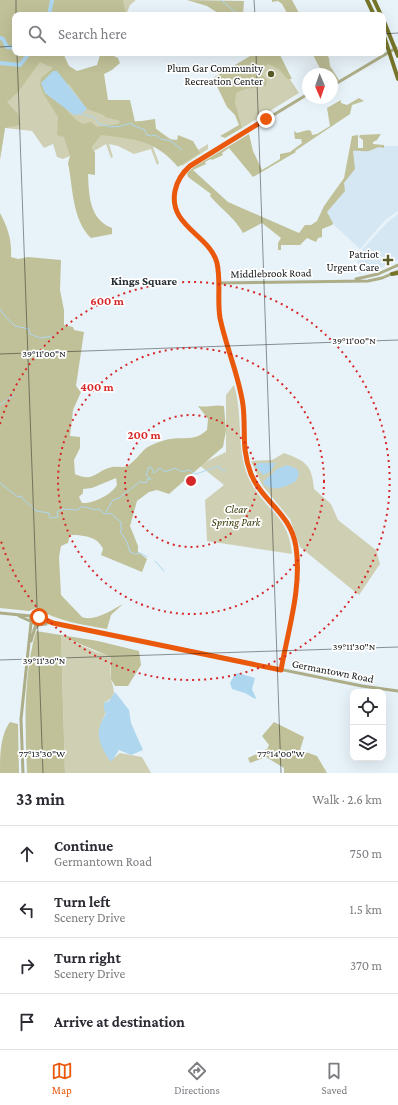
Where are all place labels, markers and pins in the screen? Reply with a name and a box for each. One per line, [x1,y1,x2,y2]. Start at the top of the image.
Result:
place label: Plum Gar Community Recreation Center [167,62,264,87]
marker: Plum Gar Community Recreation Center [266,69,276,79]
place label: Patriot Urgent Care [326,248,379,274]
marker: Patriot Urgent Care [382,254,394,266]
centre of rings [184,474,198,488]

